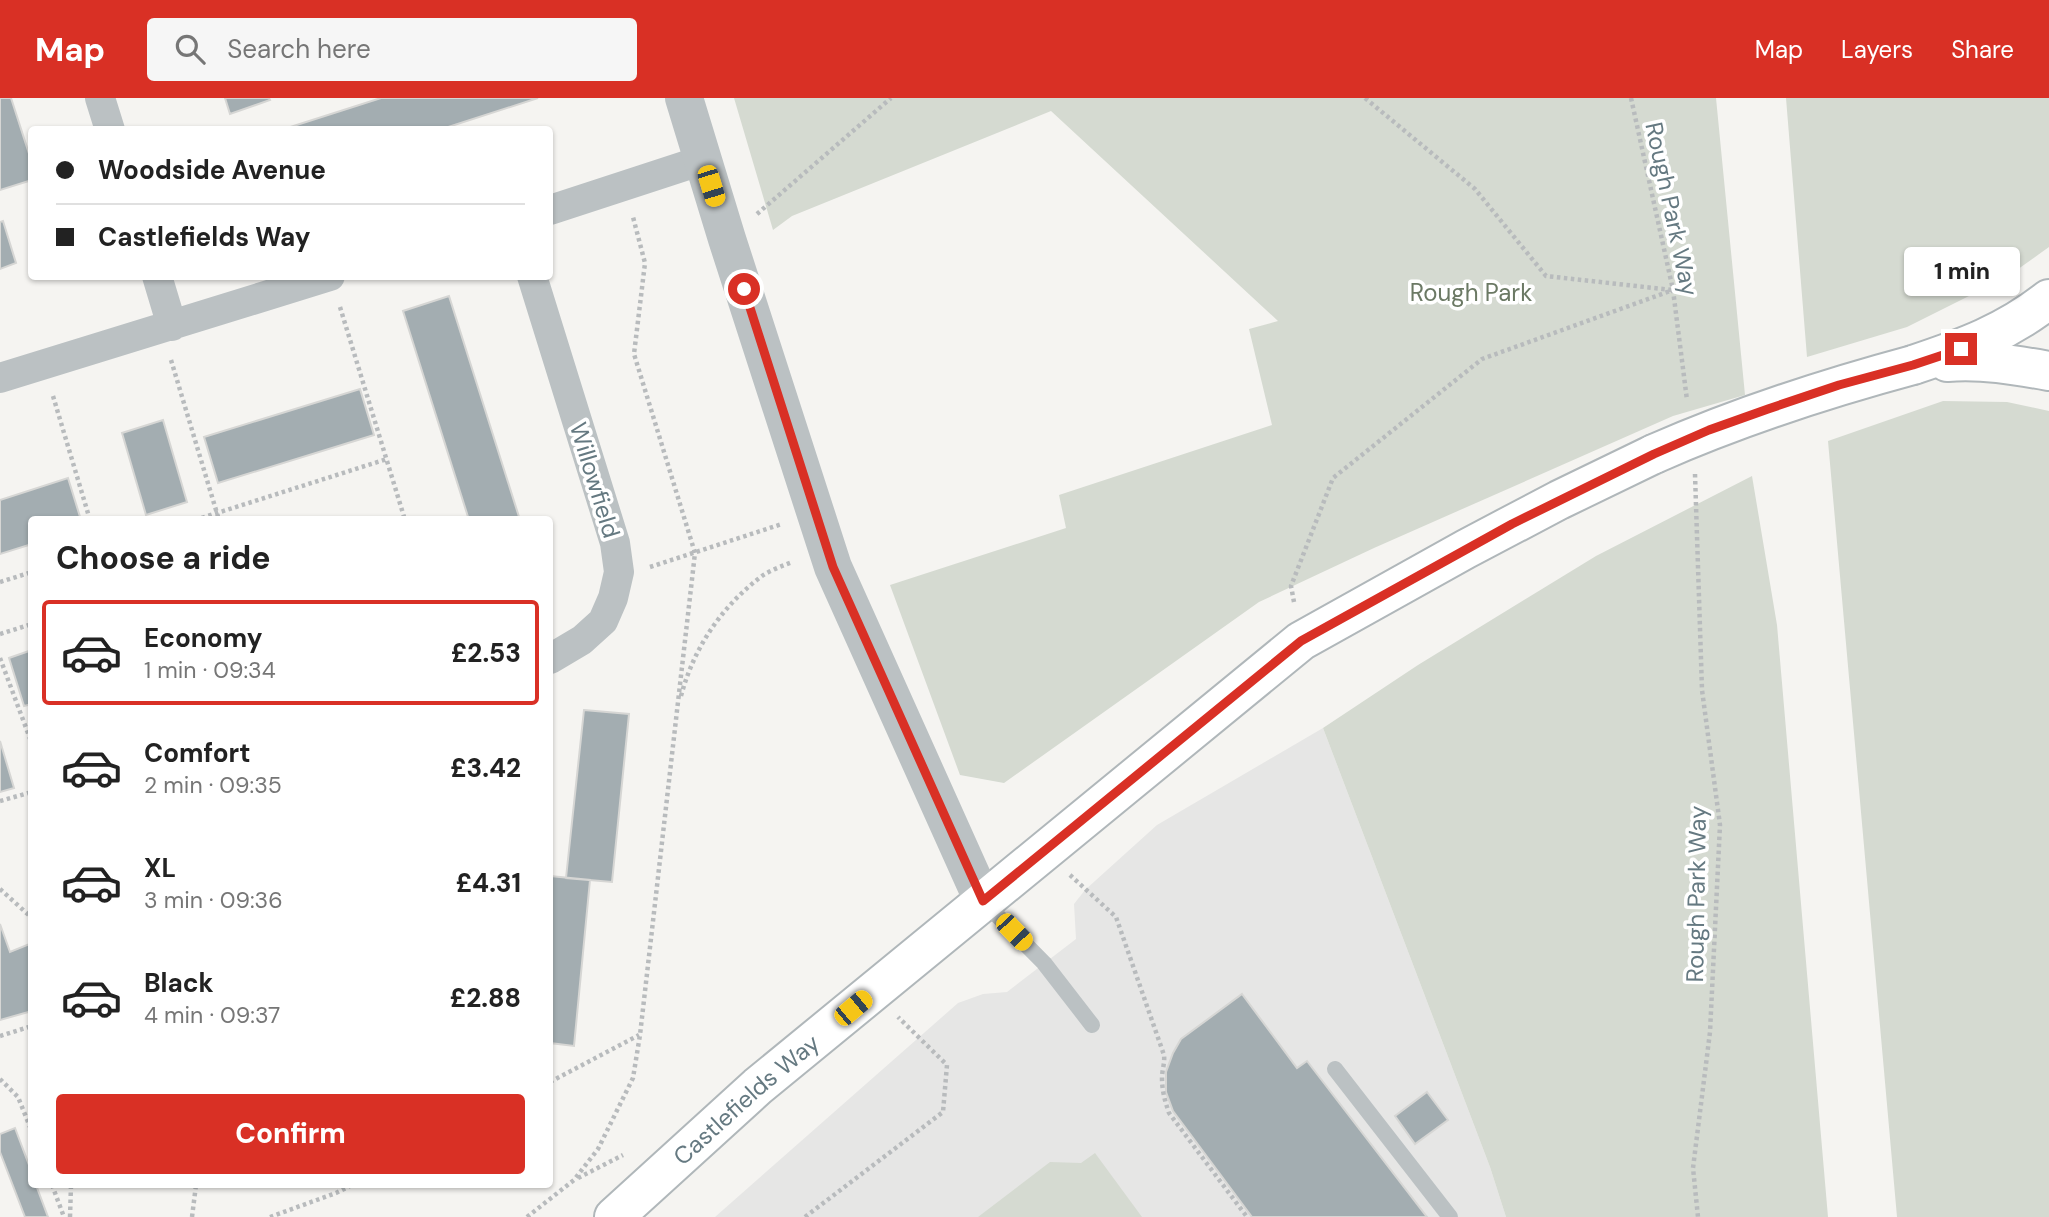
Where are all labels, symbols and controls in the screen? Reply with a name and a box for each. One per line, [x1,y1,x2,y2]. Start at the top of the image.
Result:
search box [147,18,637,81]
text: Map [35,28,105,71]
icon: search [171,30,209,68]
text: Search here [227,32,371,66]
text: Map [1755,34,1803,65]
text: Layers [1841,34,1913,65]
text: Share [1951,34,2014,65]
street label: Rough Park Way [1638,119,1706,299]
text: Woodside Avenue [98,153,326,187]
car [695,163,728,209]
text: Castlefields Way [98,220,311,254]
callout: 1 min [1903,247,2019,296]
text: 1 min [1934,256,1990,286]
route start [728,273,760,305]
park label: Rough Park [1410,277,1532,308]
route end [1945,333,1977,365]
street label: Willowfield [563,418,627,542]
text: Choose a ride [56,537,271,579]
icon: car [60,621,123,684]
text: Economy [144,621,262,655]
text: £2.53 [451,636,521,670]
text: 1 min · 09:34 [144,655,276,685]
icon: car [60,736,123,799]
text: Comfort [144,736,250,770]
text: £3.42 [450,751,521,785]
text: 2 min · 09:35 [144,770,282,800]
street label: Rough Park Way [1679,805,1713,983]
icon: car [60,851,123,914]
text: XL [144,851,176,885]
text: £4.31 [456,866,521,900]
text: 3 min · 09:36 [144,885,283,915]
car [992,910,1037,954]
icon: car [60,966,123,1029]
text: Black [144,966,214,1000]
text: £2.88 [450,981,521,1015]
car [831,986,876,1030]
text: 4 min · 09:37 [144,1000,280,1030]
street label: Castlefields Way [666,1027,825,1171]
button: Confirm [56,1094,525,1174]

